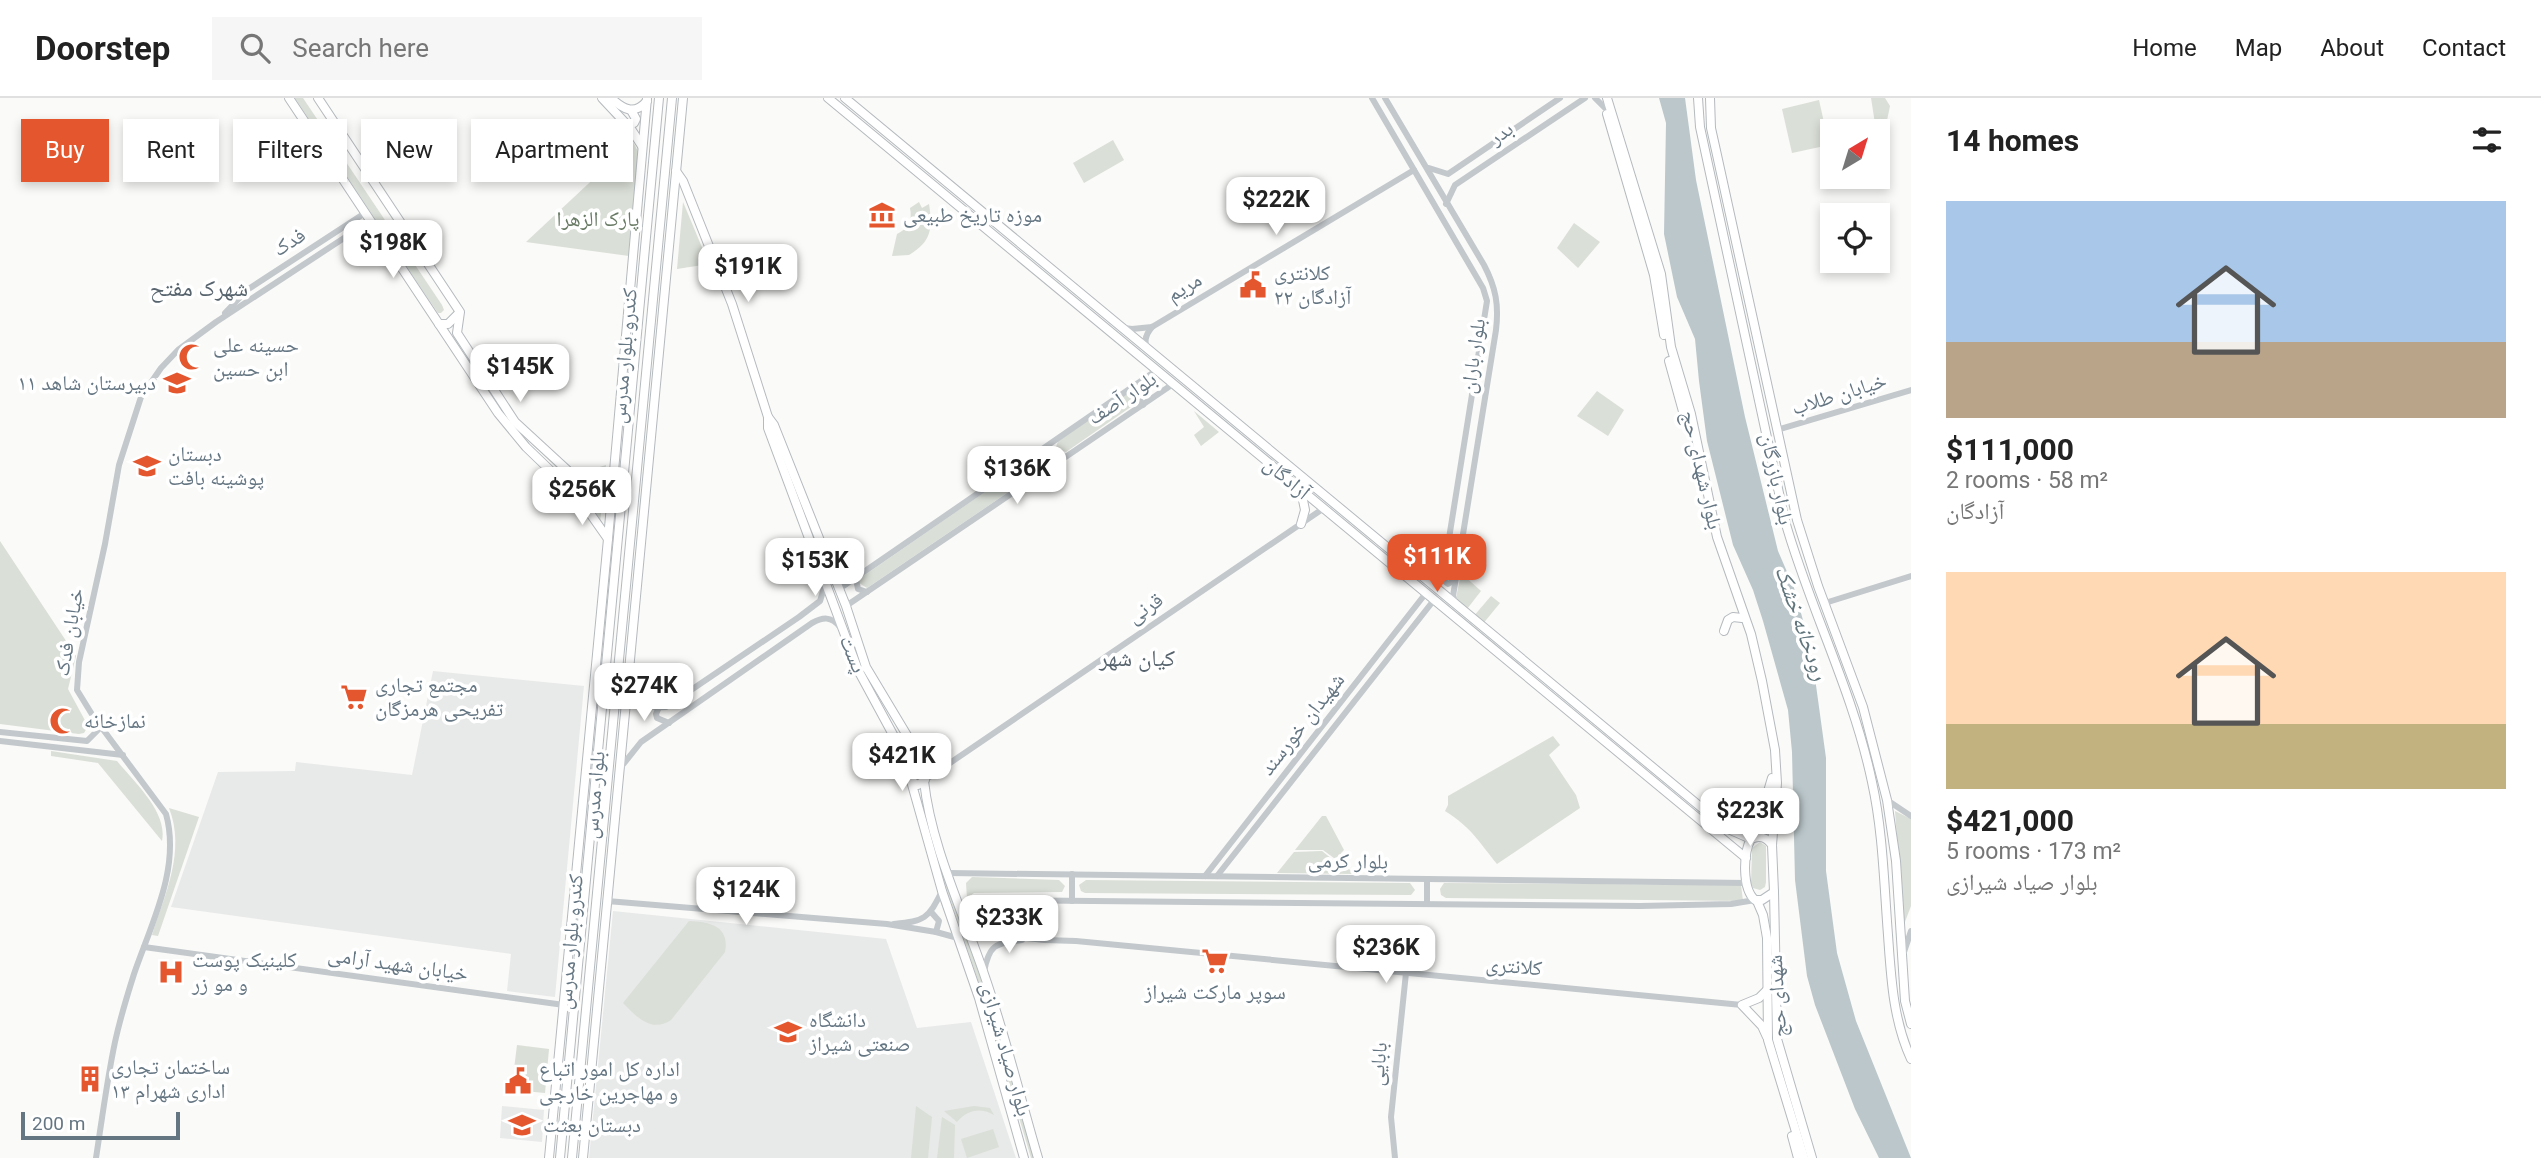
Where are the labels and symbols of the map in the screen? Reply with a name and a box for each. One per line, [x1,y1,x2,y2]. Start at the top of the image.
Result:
street label: بدر [1484,116,1518,150]
north arrow [1820,119,1890,189]
pin: $222K [1227,178,1325,237]
museum icon: موزه تاریخ طبیعی [867,200,897,230]
place label: موزه تاریخ طبیعی [903,203,1042,228]
park label: پارک الزهرا [556,207,640,231]
pin: $198K [344,220,442,280]
street label: فدک [268,223,310,261]
pin: $191K [699,244,797,304]
place label: کلانتری ۲۲ آزادگان [1274,261,1352,309]
street label: مریم [1162,267,1207,308]
public building icon: کلانتری ۲۲ آزادگان [1238,270,1268,300]
district label: شهرک مفتح [150,275,248,303]
street label: کندرو بلوار مدرس [606,287,643,425]
street label: بلوار باران [1456,317,1490,395]
place label: حسینه علی ابن حسین [213,333,299,382]
mosque icon: حسینه علی ابن حسین [177,342,207,372]
pin: $145K [471,344,569,404]
street label: بلوار آصف [1083,366,1161,430]
school or university icon: دبیرستان شاهد ۱۱ [162,368,192,398]
street label: خیابان طلاب [1789,368,1889,420]
place label: دبیرستان شاهد ۱۱ [17,371,156,395]
street label: بلوار شهدای حج [1676,408,1727,532]
street label: بلوار بازرگان [1756,431,1798,527]
place label: دبستان پوشینه بافت [168,442,264,490]
pin: $136K [968,446,1066,506]
school or university icon: دبستان پوشینه بافت [132,451,162,481]
street label: آزادگان [1259,452,1316,505]
pin: $256K [533,468,631,527]
pin: $111K [1388,534,1486,594]
pin: $153K [766,538,864,598]
water label: رودخانه خشک [1769,562,1834,684]
street label: خیابان فدک [49,586,89,678]
street label: قرنی [1123,588,1168,629]
street label: پست [835,632,871,676]
district label: کیان شهر [1098,645,1175,672]
pin: $274K [595,664,693,723]
street label: شهیدان خورسند [1255,668,1349,780]
place label: مجتمع تجاری تفریحی هرمزگان [375,673,503,722]
supermarket icon: مجتمع تجاری تفریحی هرمزگان [339,682,369,712]
mosque icon: نمازخانه [48,706,78,736]
place label: نمازخانه [84,709,146,733]
pin: $421K [853,734,951,793]
street label: بلوار مدرس [578,750,611,840]
pin: $223K [1701,788,1799,848]
street label: بلوار کرمی [1308,848,1388,875]
pin: $124K [697,868,795,927]
street label: کندرو بلوار مدرس [552,873,589,1011]
pin: $233K [960,896,1058,955]
pin: $236K [1337,926,1435,985]
street label: خیابان شهید آرامی [326,942,470,987]
supermarket icon: سوپر مارکت شیراز [1200,946,1230,976]
place label: کلینیک پوست و مو زر [191,948,297,996]
street label: کلانتری [1485,952,1543,980]
street label: شهدای حج [1763,954,1792,1038]
hospital icon: کلینیک پوست و مو زر [156,957,186,987]
street label: بلوار صیاد شیرازی [975,979,1037,1119]
place label: سوپر مارکت شیراز [1143,980,1286,1004]
place label: دانشگاه صنعتی شیراز [808,1008,911,1057]
school or university icon: دانشگاه صنعتی شیراز [773,1017,803,1047]
street label: بابایی [1364,1041,1393,1087]
place label: ساختمان تجاری اداری شهرام ۱۳ [111,1055,230,1105]
place label: اداره کل امور اتباع و مهاجرین خارجی [539,1057,680,1106]
building icon: ساختمان تجاری اداری شهرام ۱۳ [75,1064,105,1094]
public building icon: اداره کل امور اتباع و مهاجرین خارجی [503,1066,533,1096]
scale bar [21,1109,180,1141]
school or university icon: دبستان بعثت [507,1110,537,1140]
place label: دبستان بعثت [543,1113,641,1137]

